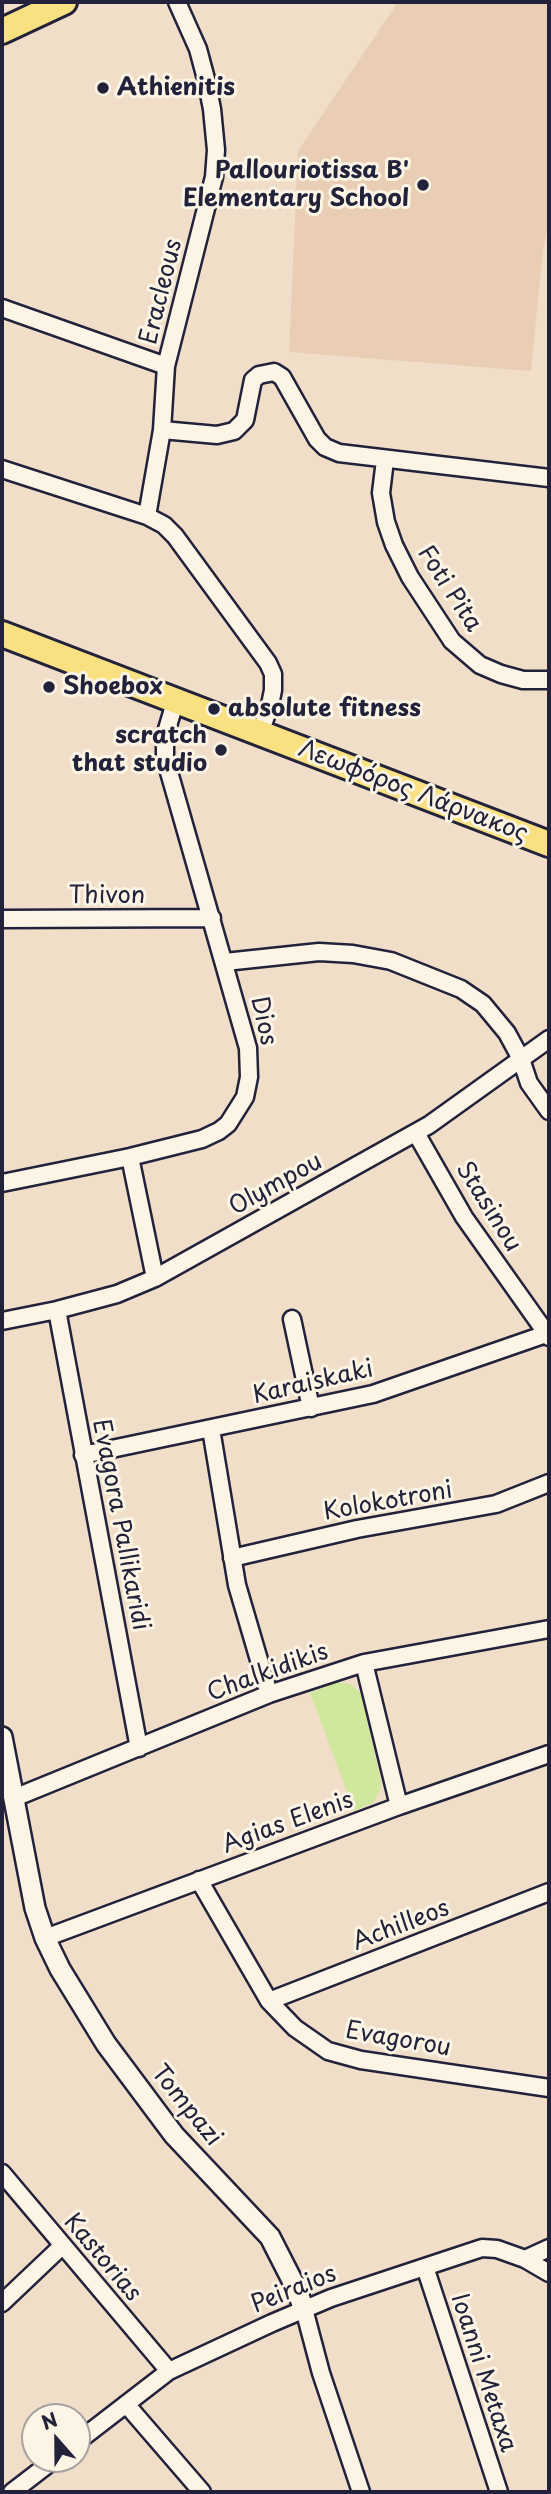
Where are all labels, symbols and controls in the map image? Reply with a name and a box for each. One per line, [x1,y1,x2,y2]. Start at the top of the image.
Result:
place label: Athienitis [117,74,235,102]
marker: Athienitis [95,80,111,96]
place label: Pallouriotissa B' Elementary School [183,157,409,213]
marker: Pallouriotissa B' Elementary School [415,177,431,193]
street label: Eracleous [135,236,189,348]
street label: Foti Pita [411,541,487,637]
place label: Shoebox [63,673,163,701]
marker: Shoebox [41,679,57,695]
place label: absolute fitness [228,695,421,723]
marker: absolute fitness [206,701,222,717]
place label: scratch that studio [72,722,207,778]
street label: Λεωφόρος Λάρνακος [294,735,532,849]
marker: scratch that studio [213,742,229,758]
street label: Thivon [69,882,145,910]
street label: Dios [244,994,282,1048]
street label: Olympou [224,1148,328,1222]
street label: Stasinou [449,1157,527,1257]
street label: Karaiskaki [250,1355,376,1411]
street label: Evagora Pallikaridi [85,1417,155,1633]
street label: Kolokotroni [321,1476,455,1528]
street label: Chalkidikis [203,1638,333,1708]
street label: Agias Elenis [218,1786,358,1860]
street label: Achilleos [348,1894,454,1958]
street label: Evagorou [343,2017,453,2063]
street label: Tompazi [145,2060,227,2152]
street label: Kastorias [57,2208,147,2308]
street label: Peiraios [247,2260,341,2320]
street label: Ioanni Metaxa [444,2290,522,2456]
north arrow [21,2403,91,2473]
text: N [37,2404,61,2436]

